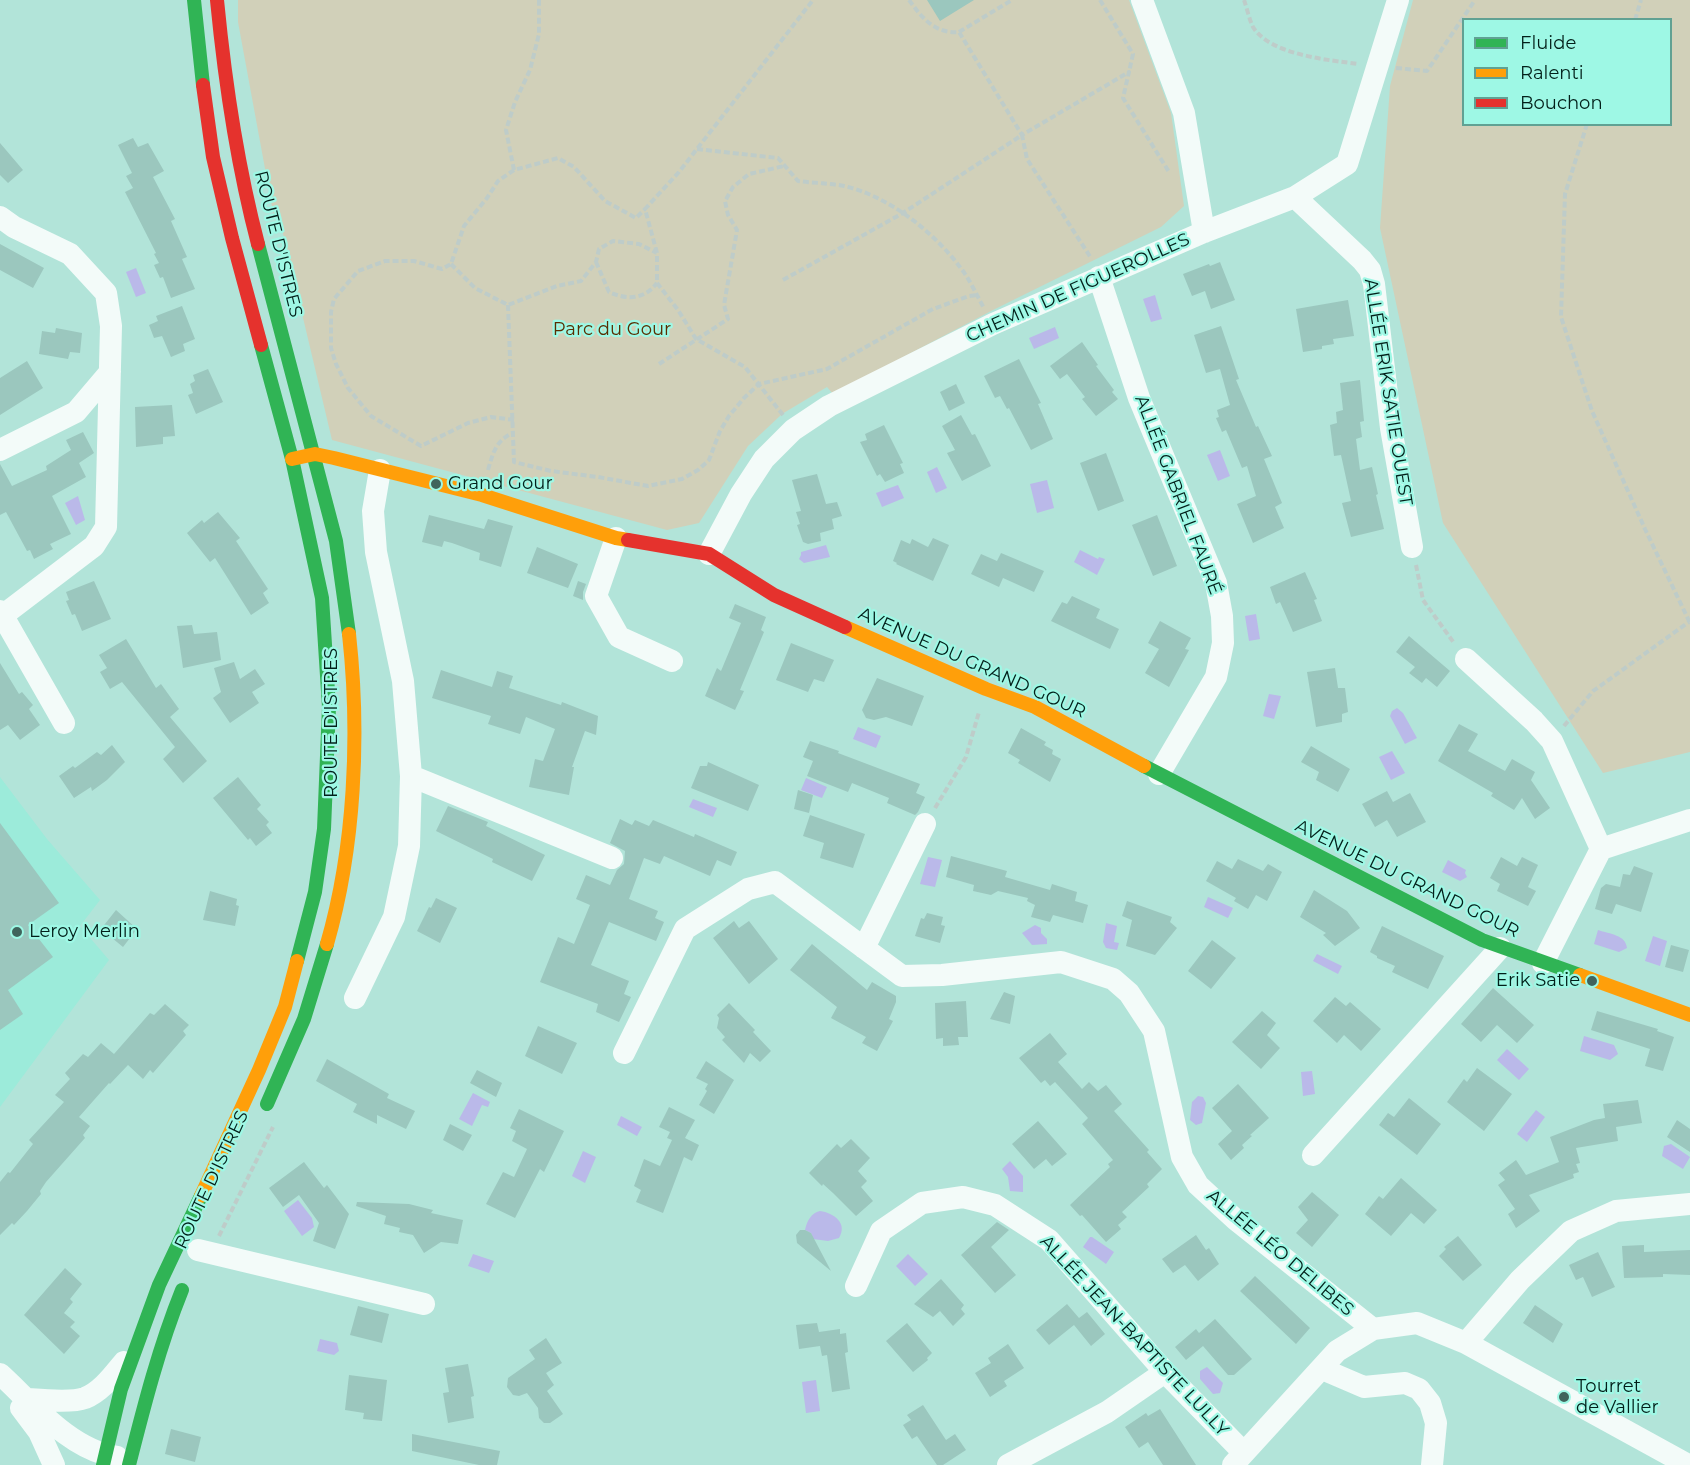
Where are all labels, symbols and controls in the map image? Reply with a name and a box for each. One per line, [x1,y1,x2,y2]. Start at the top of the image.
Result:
legend [1462,18,1672,126]
text: Fluide [1520,32,1576,54]
text: Ralenti [1520,62,1584,84]
text: Bouchon [1520,92,1603,114]
street label: ROUTE D'ISTRES [249,169,307,319]
street label: CHEMIN DE FIGUEROLLES [963,229,1193,347]
street label: ALLÉE ERIK SATIE OUEST [1359,277,1417,507]
park label: Parc du Gour [553,319,671,341]
street label: ALLÉE GABRIEL FAURÉ [1130,392,1226,598]
place label: Grand Gour [448,473,553,495]
marker: Grand Gour [429,477,443,491]
street label: AVENUE DU GRAND GOUR [855,603,1089,723]
street label: ROUTE D'ISTRES [321,648,343,798]
street label: AVENUE DU GRAND GOUR [1292,815,1522,943]
place label: Leroy Merlin [29,921,140,943]
marker: Leroy Merlin [10,925,24,939]
place label: Erik Satie [1496,970,1580,992]
marker: Erik Satie [1585,974,1599,988]
street label: ROUTE D'ISTRES [170,1107,254,1253]
street label: ALLÉE LÉO DELIBES [1202,1185,1358,1321]
street label: ALLÉE JEAN-BAPTISTE LULLY [1035,1231,1233,1441]
place label: Tourret de Vallier [1576,1376,1659,1418]
marker: Tourret de Vallier [1557,1390,1571,1404]

